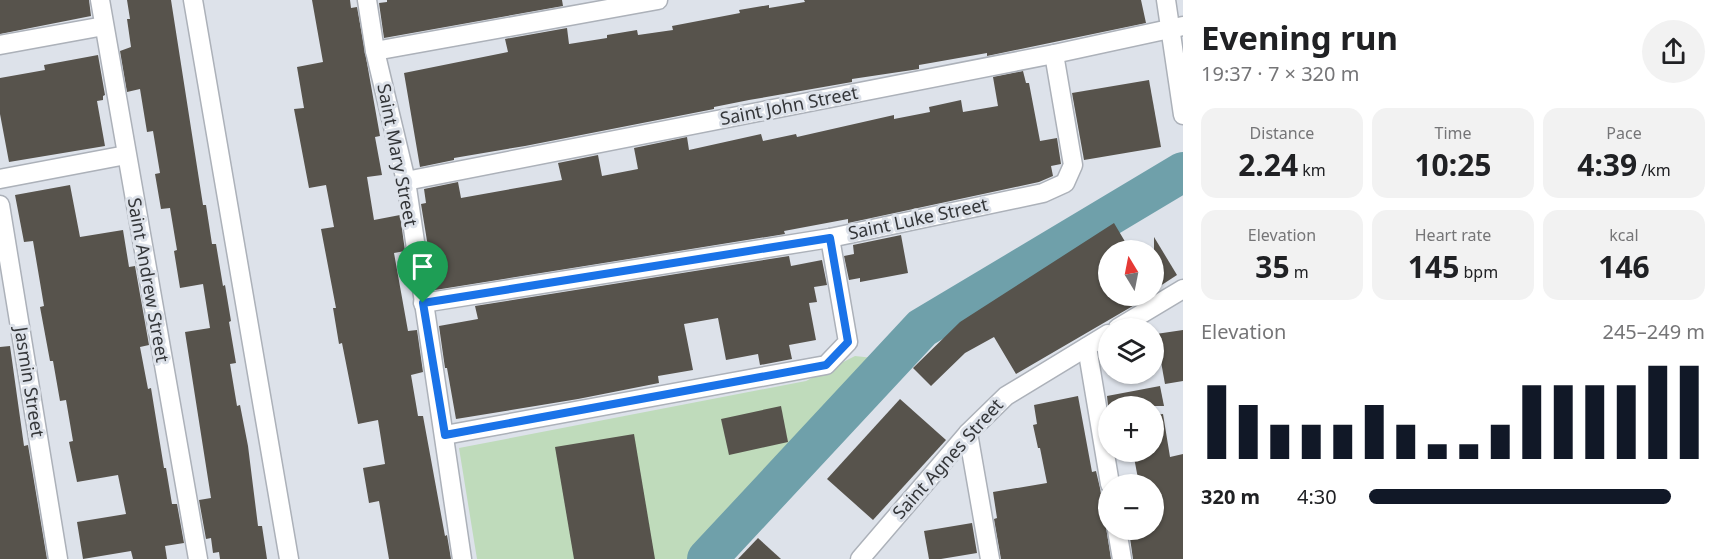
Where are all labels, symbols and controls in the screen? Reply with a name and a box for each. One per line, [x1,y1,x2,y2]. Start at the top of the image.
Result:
text: Evening run [1201,15,1398,60]
button: share [1642,20,1705,83]
text: 19:37 · 7 × 320 m [1201,60,1359,87]
street label: Saint John Street [718,80,860,130]
street label: Saint Mary Street [372,81,424,229]
text: Distance [1250,122,1314,144]
text: Time [1434,122,1472,144]
text: Pace [1606,122,1642,144]
text: 2.24 [1238,144,1298,185]
text: 10:25 [1414,144,1492,185]
text: 4:39 [1577,144,1637,185]
text: km [1298,159,1326,181]
text: /km [1637,159,1671,181]
street label: Saint Luke Street [846,191,990,245]
street label: Saint Andrew Street [123,196,175,364]
text: Elevation [1248,224,1316,246]
text: Heart rate [1415,224,1491,246]
text: kcal [1609,224,1639,246]
north arrow [1098,240,1164,306]
map controls [1098,240,1164,540]
pin [397,241,448,303]
text: 35 [1255,246,1290,287]
text: 145 [1408,246,1459,287]
text: 146 [1598,246,1650,287]
icon: arrive [406,250,439,283]
text: m [1290,261,1309,283]
text: bpm [1459,261,1498,283]
button: layers [1098,318,1164,384]
text: Elevation [1201,318,1286,345]
text: 245–249 m [1602,318,1705,345]
street label: Jasmin Street [9,323,51,439]
street label: Saint Agnes Street [887,393,1008,524]
button: + [1098,396,1164,462]
button: − [1098,474,1164,540]
text: 320 m [1201,483,1260,510]
text: 4:30 [1297,483,1337,510]

